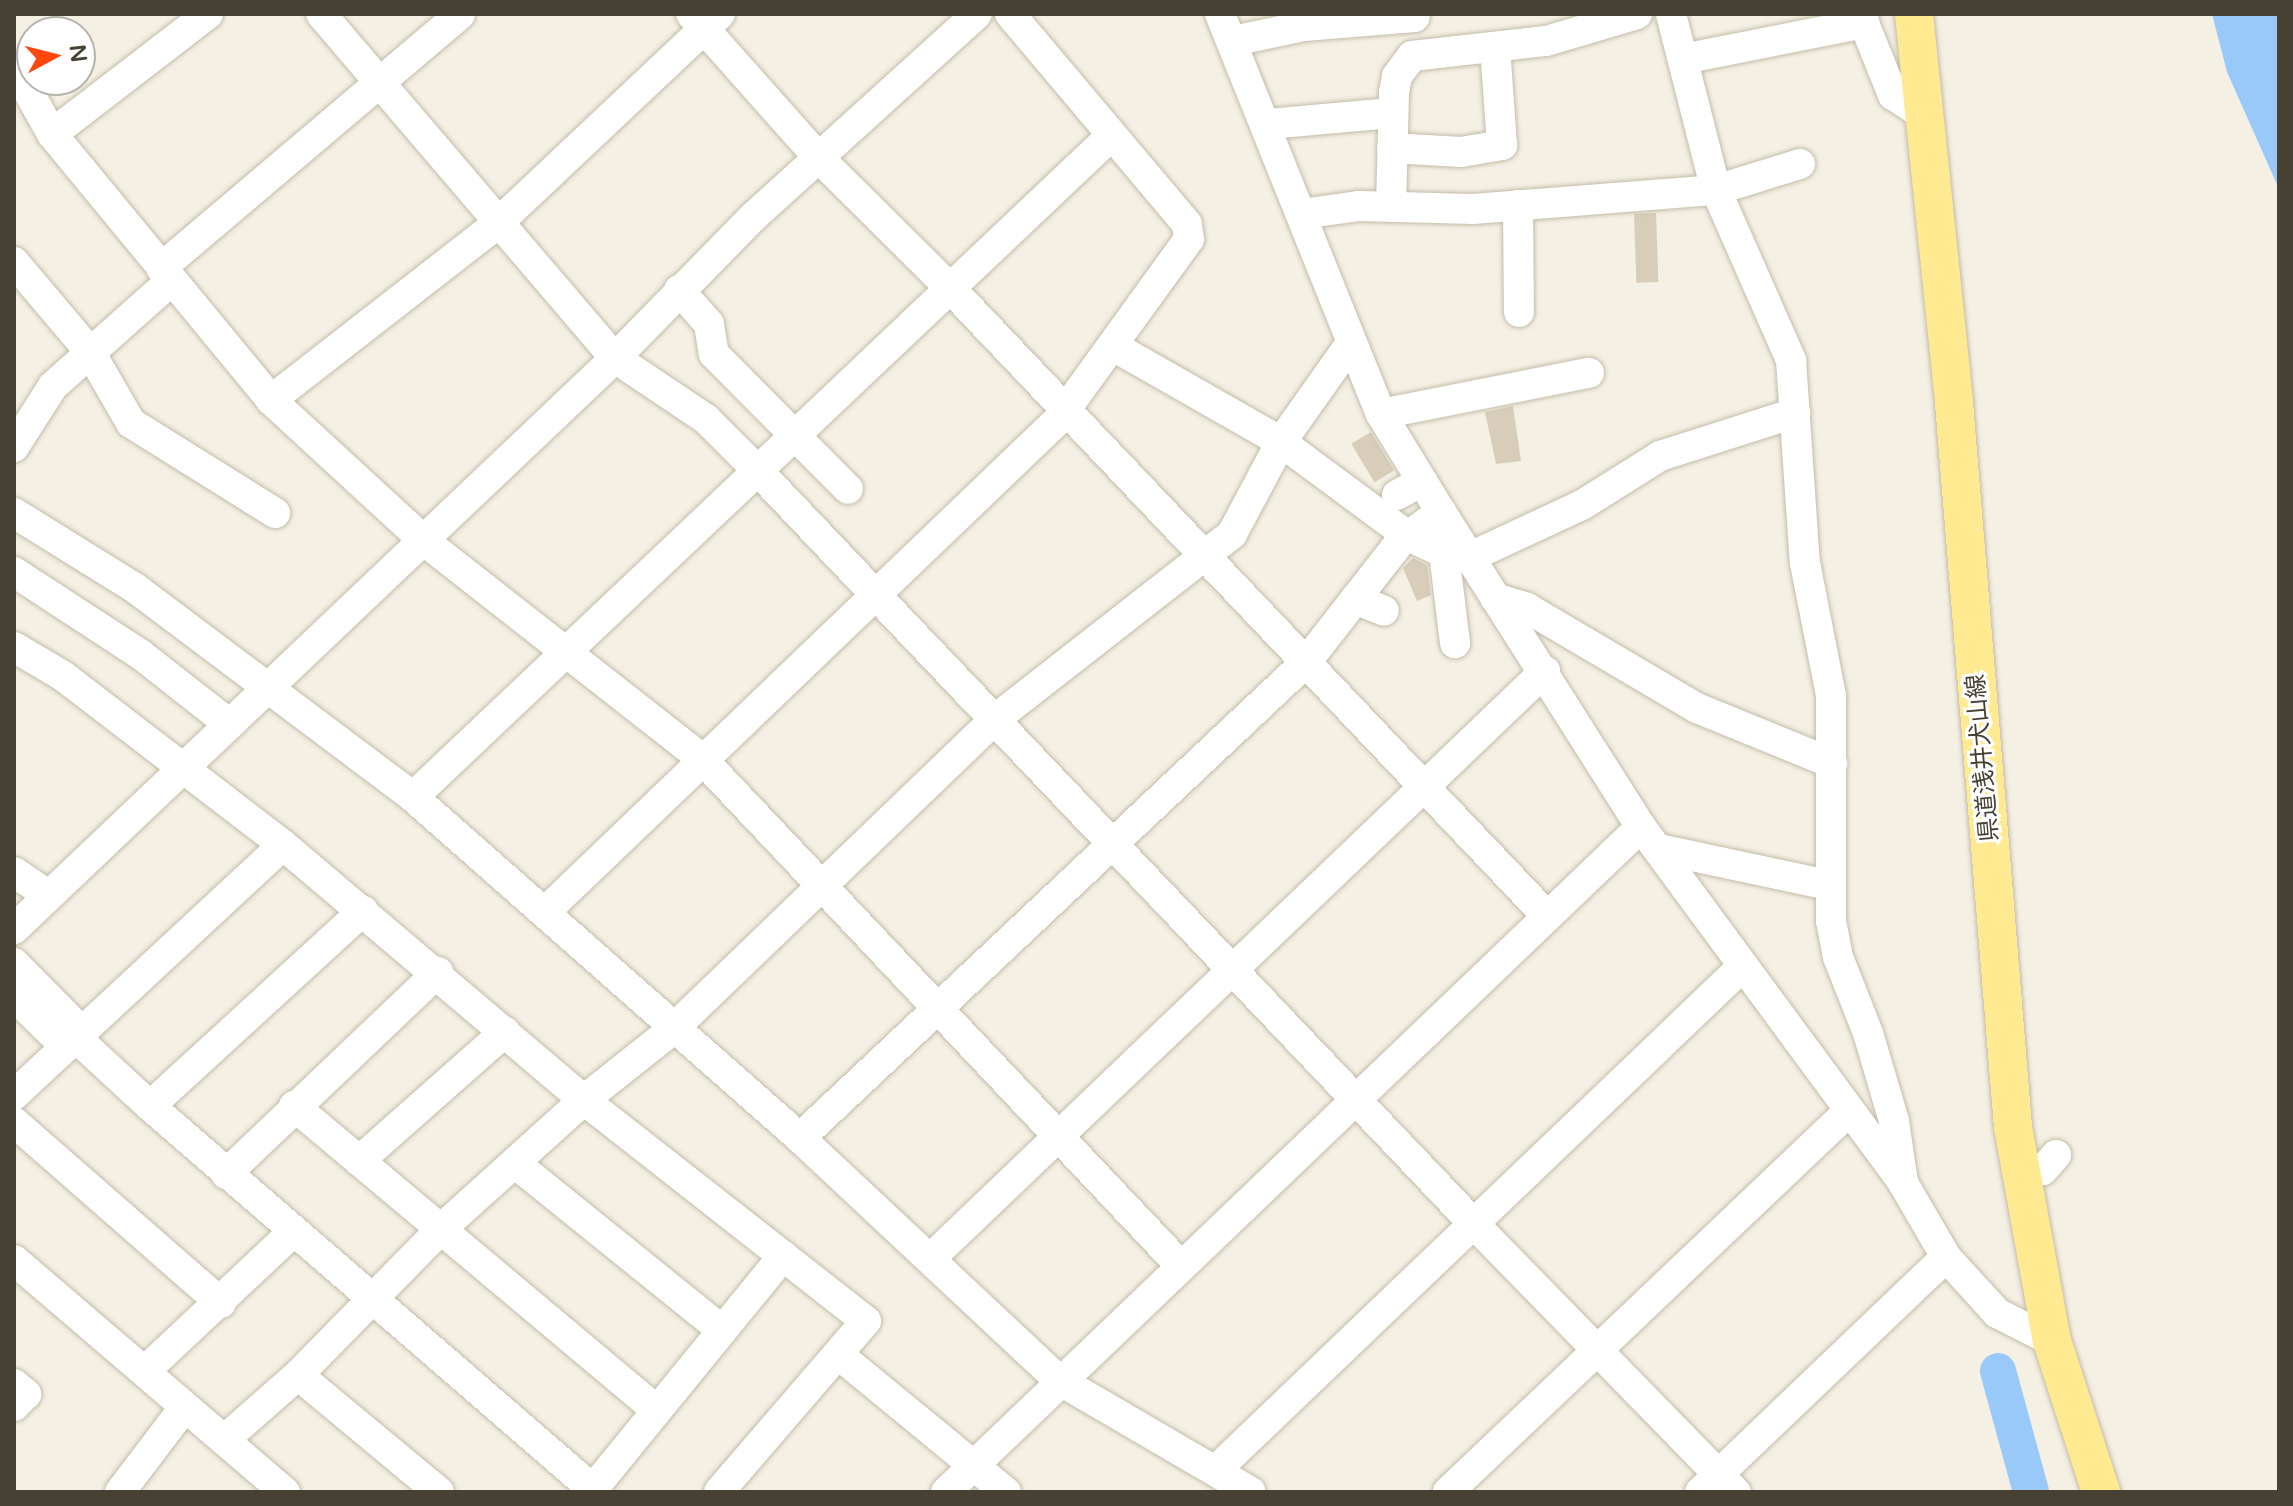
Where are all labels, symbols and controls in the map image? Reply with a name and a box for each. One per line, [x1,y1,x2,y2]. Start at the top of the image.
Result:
north arrow [16,16,96,96]
text: N [64,43,92,64]
street label: 県道浅井犬山線 [1961,673,2005,843]

